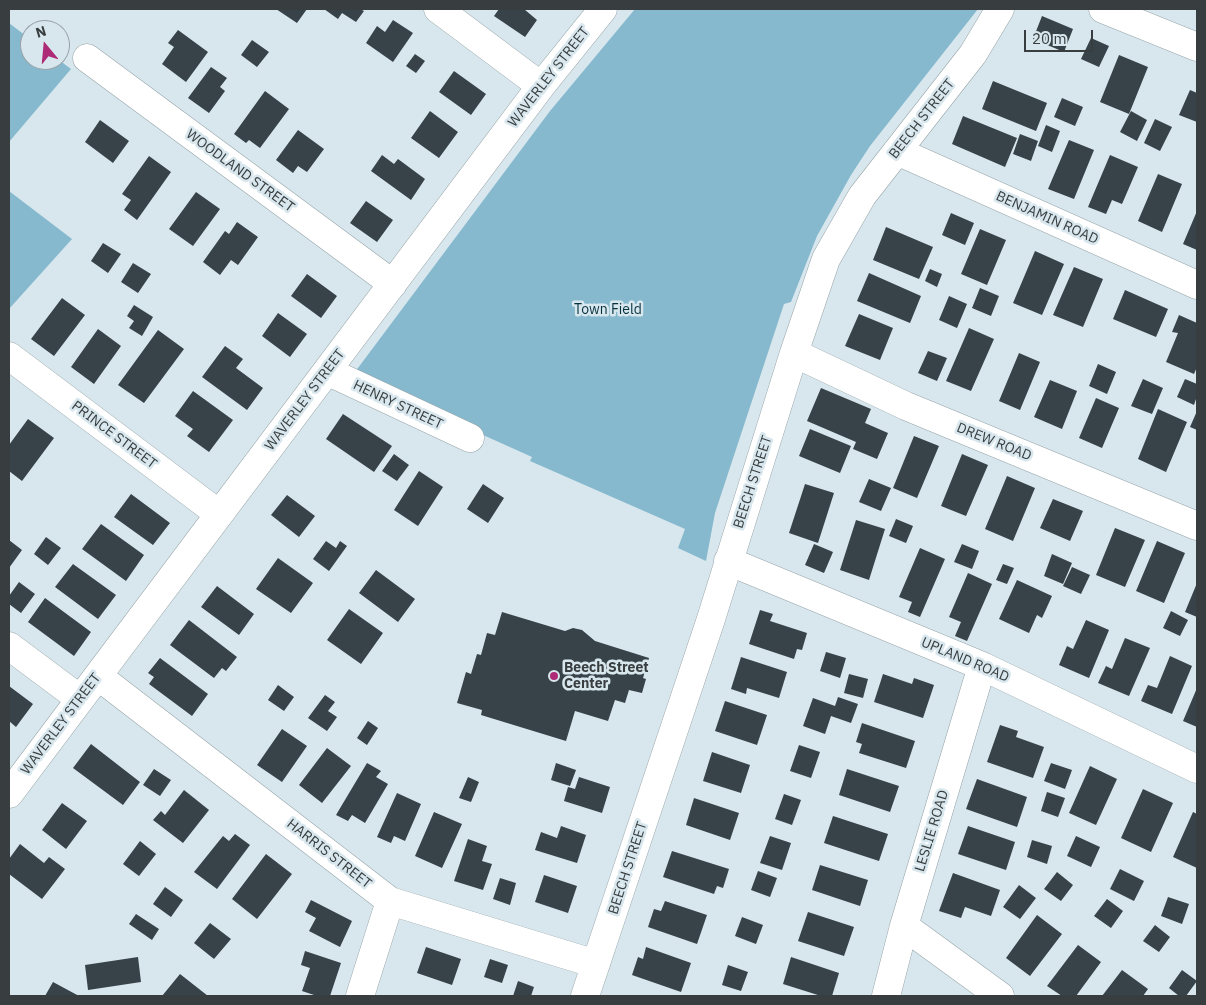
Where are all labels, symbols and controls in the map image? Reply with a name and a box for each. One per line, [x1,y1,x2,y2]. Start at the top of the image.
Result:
north arrow [20,20,70,70]
scale bar [1026,20,1095,52]
text: N [33,22,48,42]
street label: WAVERLEY STREET [505,24,593,130]
text: 20 m [1032,29,1067,48]
street label: BEECH STREET [886,76,958,162]
street label: WOODLAND STREET [183,126,297,216]
street label: BENJAMIN ROAD [993,188,1101,248]
park label: Town Field [574,302,642,318]
street label: WAVERLEY STREET [262,346,348,454]
street label: HENRY STREET [350,377,446,433]
street label: PRINCE STREET [68,397,160,473]
street label: DREW ROAD [954,419,1034,465]
street label: BEECH STREET [730,433,776,531]
street label: UPLAND ROAD [919,634,1011,686]
place label: Beech Street Center [564,660,649,692]
street label: WAVERLEY STREET [18,670,104,778]
marker: Beech Street Center [548,670,560,682]
street label: LESLIE ROAD [912,788,952,874]
street label: HARRIS STREET [283,816,375,892]
street label: BEECH STREET [605,819,651,917]

